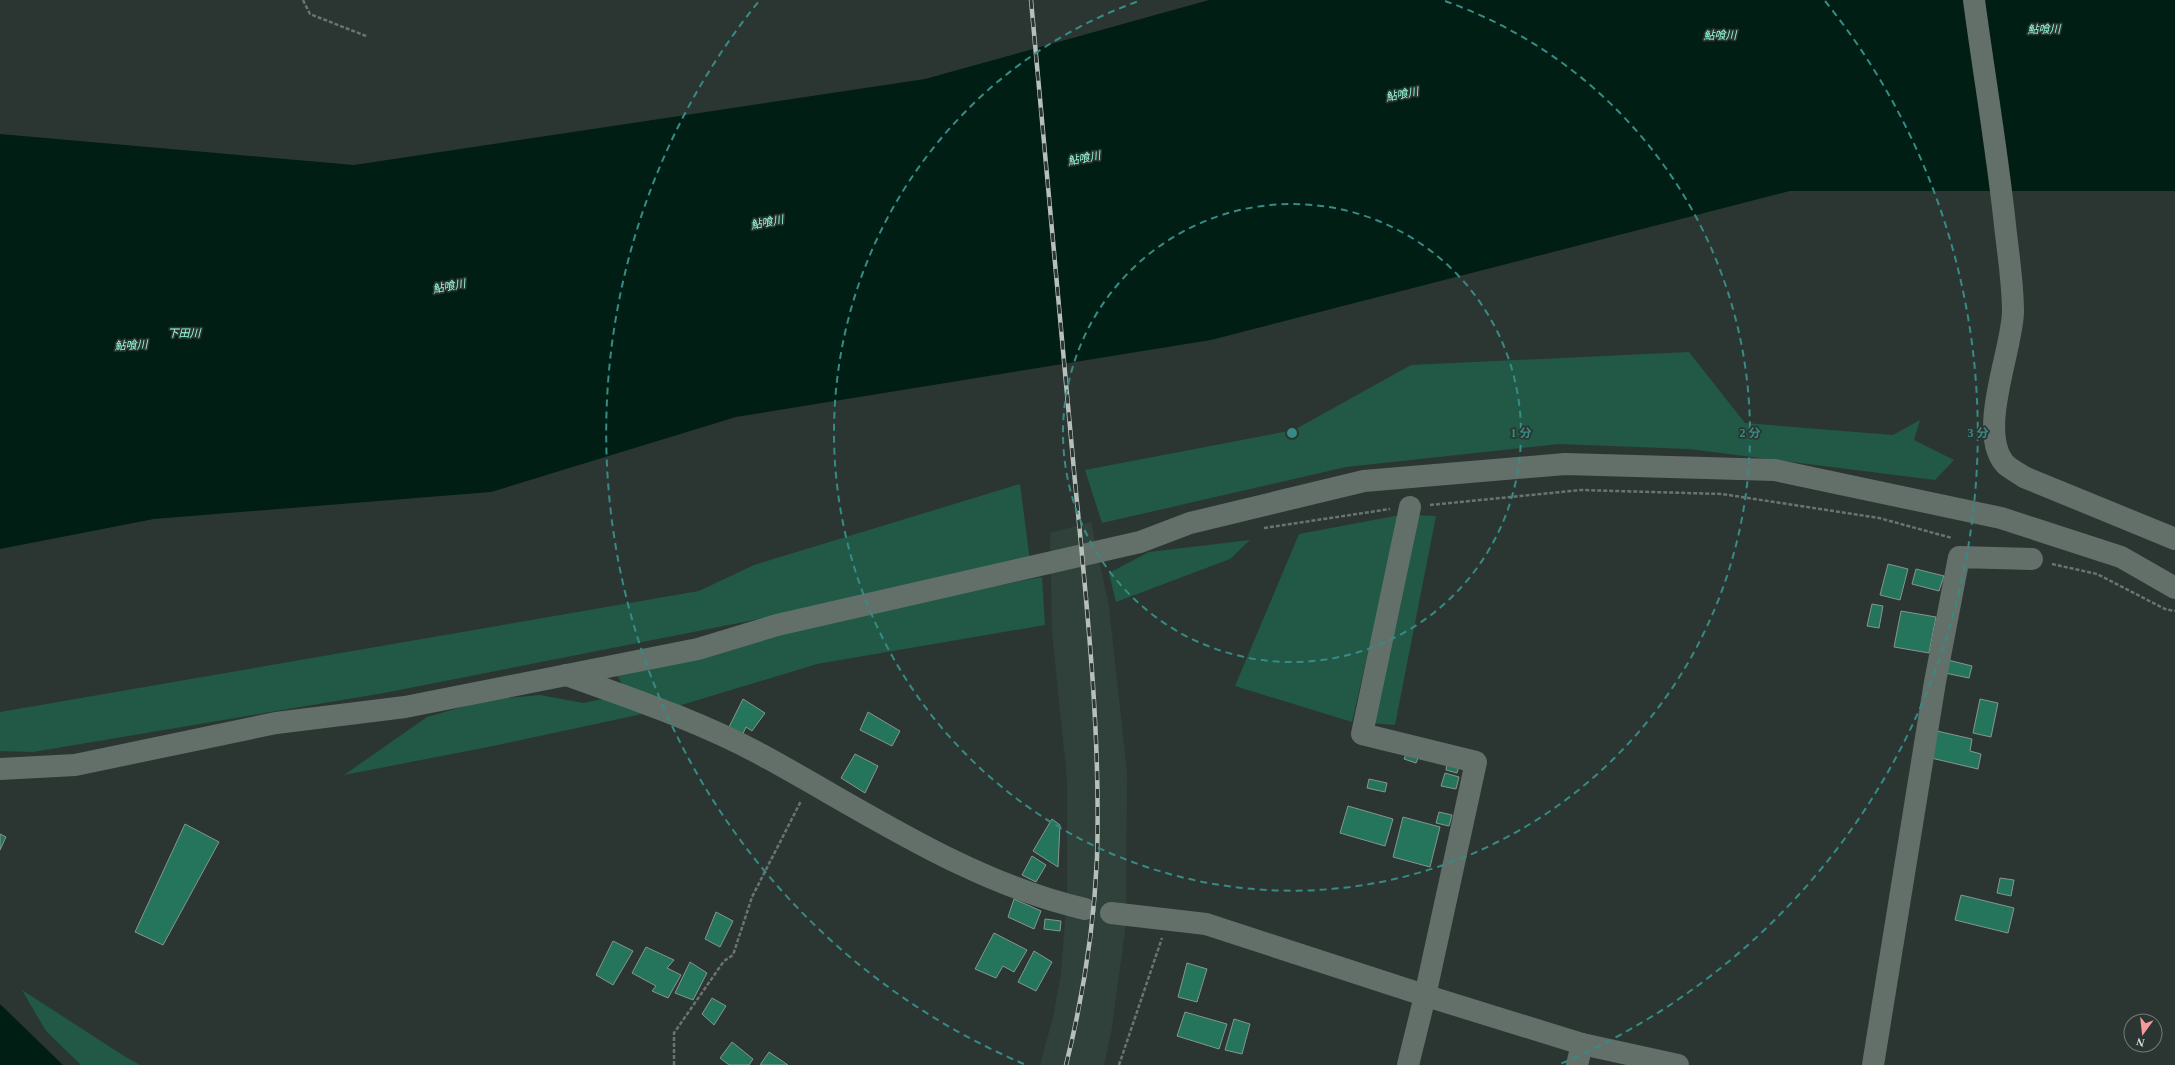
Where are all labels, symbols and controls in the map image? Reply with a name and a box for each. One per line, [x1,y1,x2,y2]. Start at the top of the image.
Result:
water label: 鮎喰川 [2027,23,2062,35]
water label: 鮎喰川 [1703,29,1738,41]
water label: 鮎喰川 [1385,85,1420,103]
water label: 鮎喰川 [1067,149,1102,167]
water label: 鮎喰川 [750,213,785,231]
water label: 鮎喰川 [432,277,467,295]
water label: 下田川 [168,327,201,339]
water label: 鮎喰川 [114,338,149,352]
centre of rings [1285,426,1299,440]
text: 1 分 [1510,426,1532,440]
text: 2 分 [1739,426,1761,440]
text: 3 分 [1967,426,1989,440]
north arrow [2123,1013,2163,1053]
text: N [2135,1036,2146,1049]

